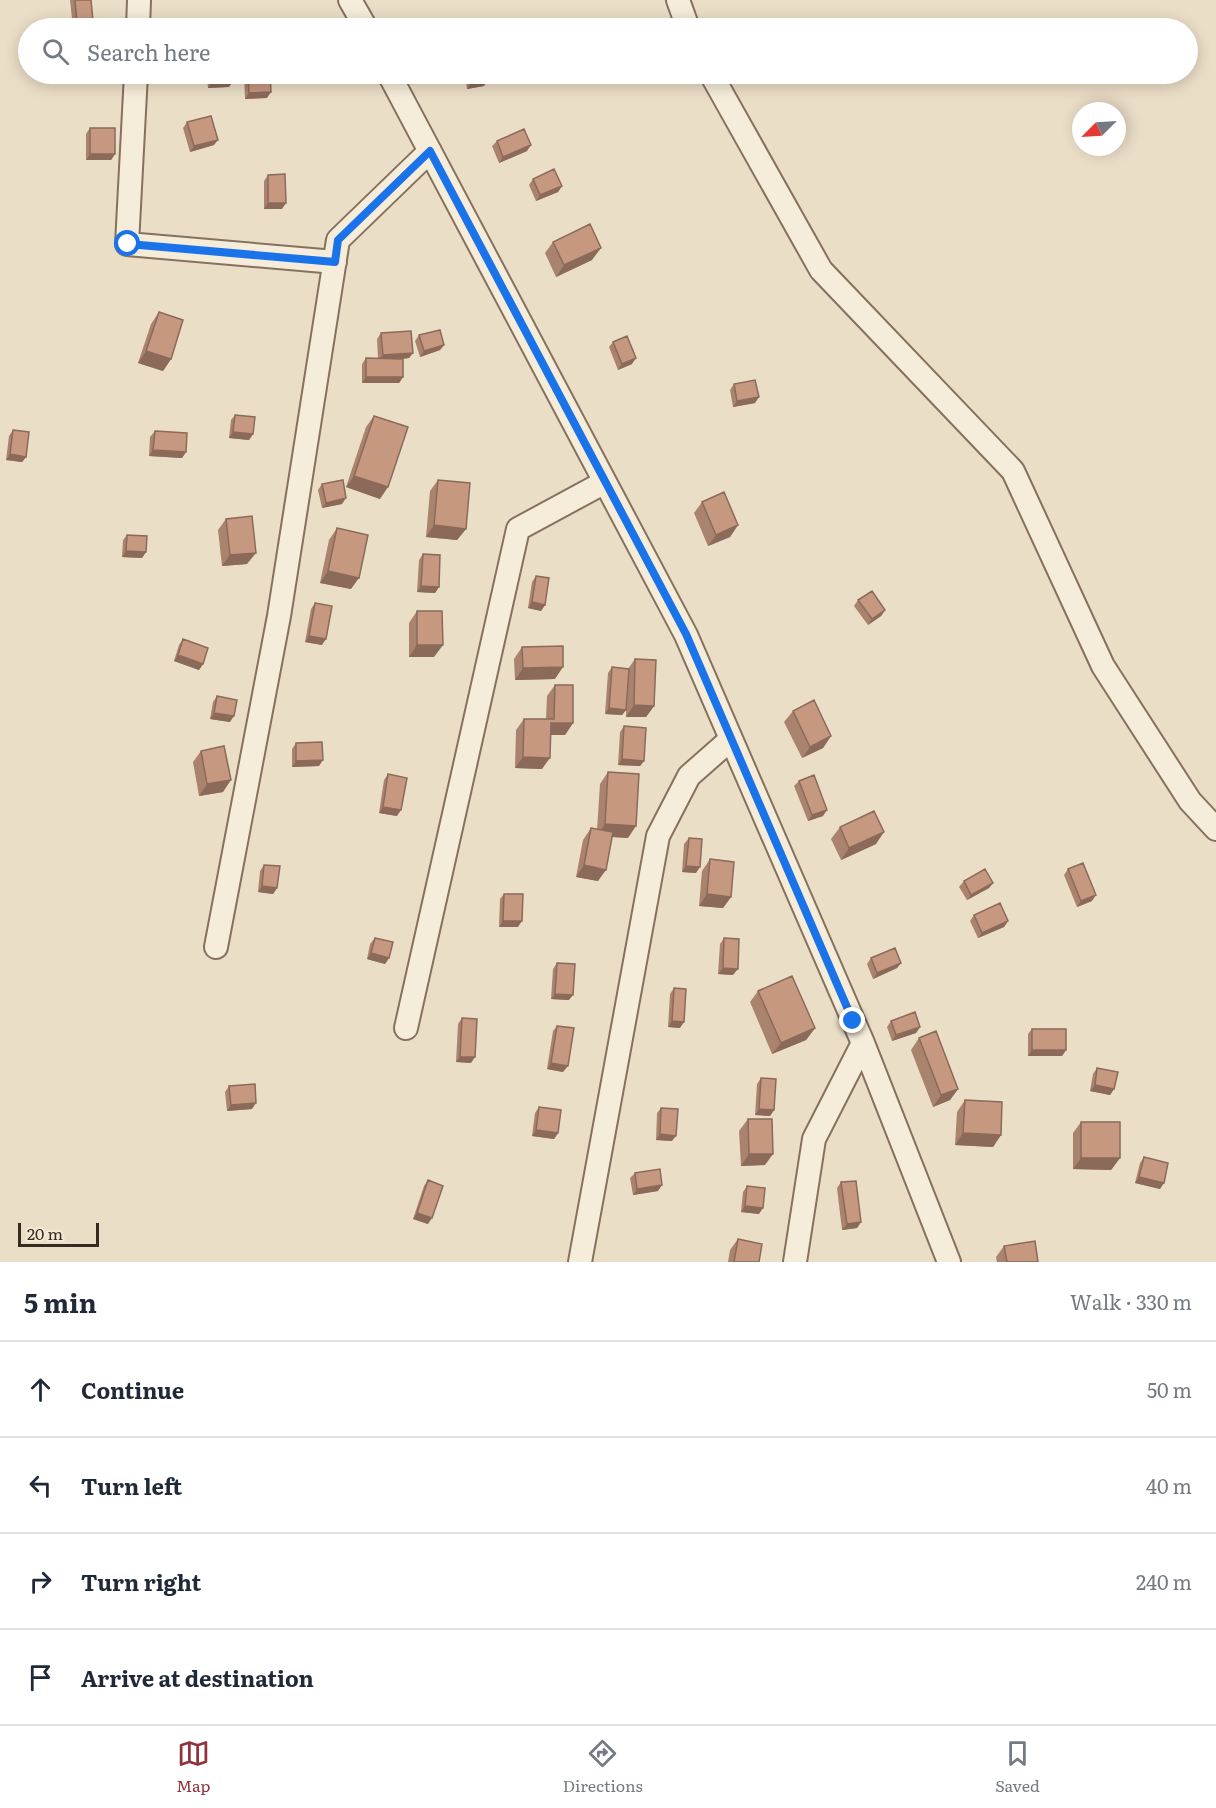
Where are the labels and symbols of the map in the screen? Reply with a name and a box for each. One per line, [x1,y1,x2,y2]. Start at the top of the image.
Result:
north arrow [1072,102,1126,156]
route start [114,230,140,256]
route end [839,1007,865,1033]
scale bar [18,1220,99,1248]

